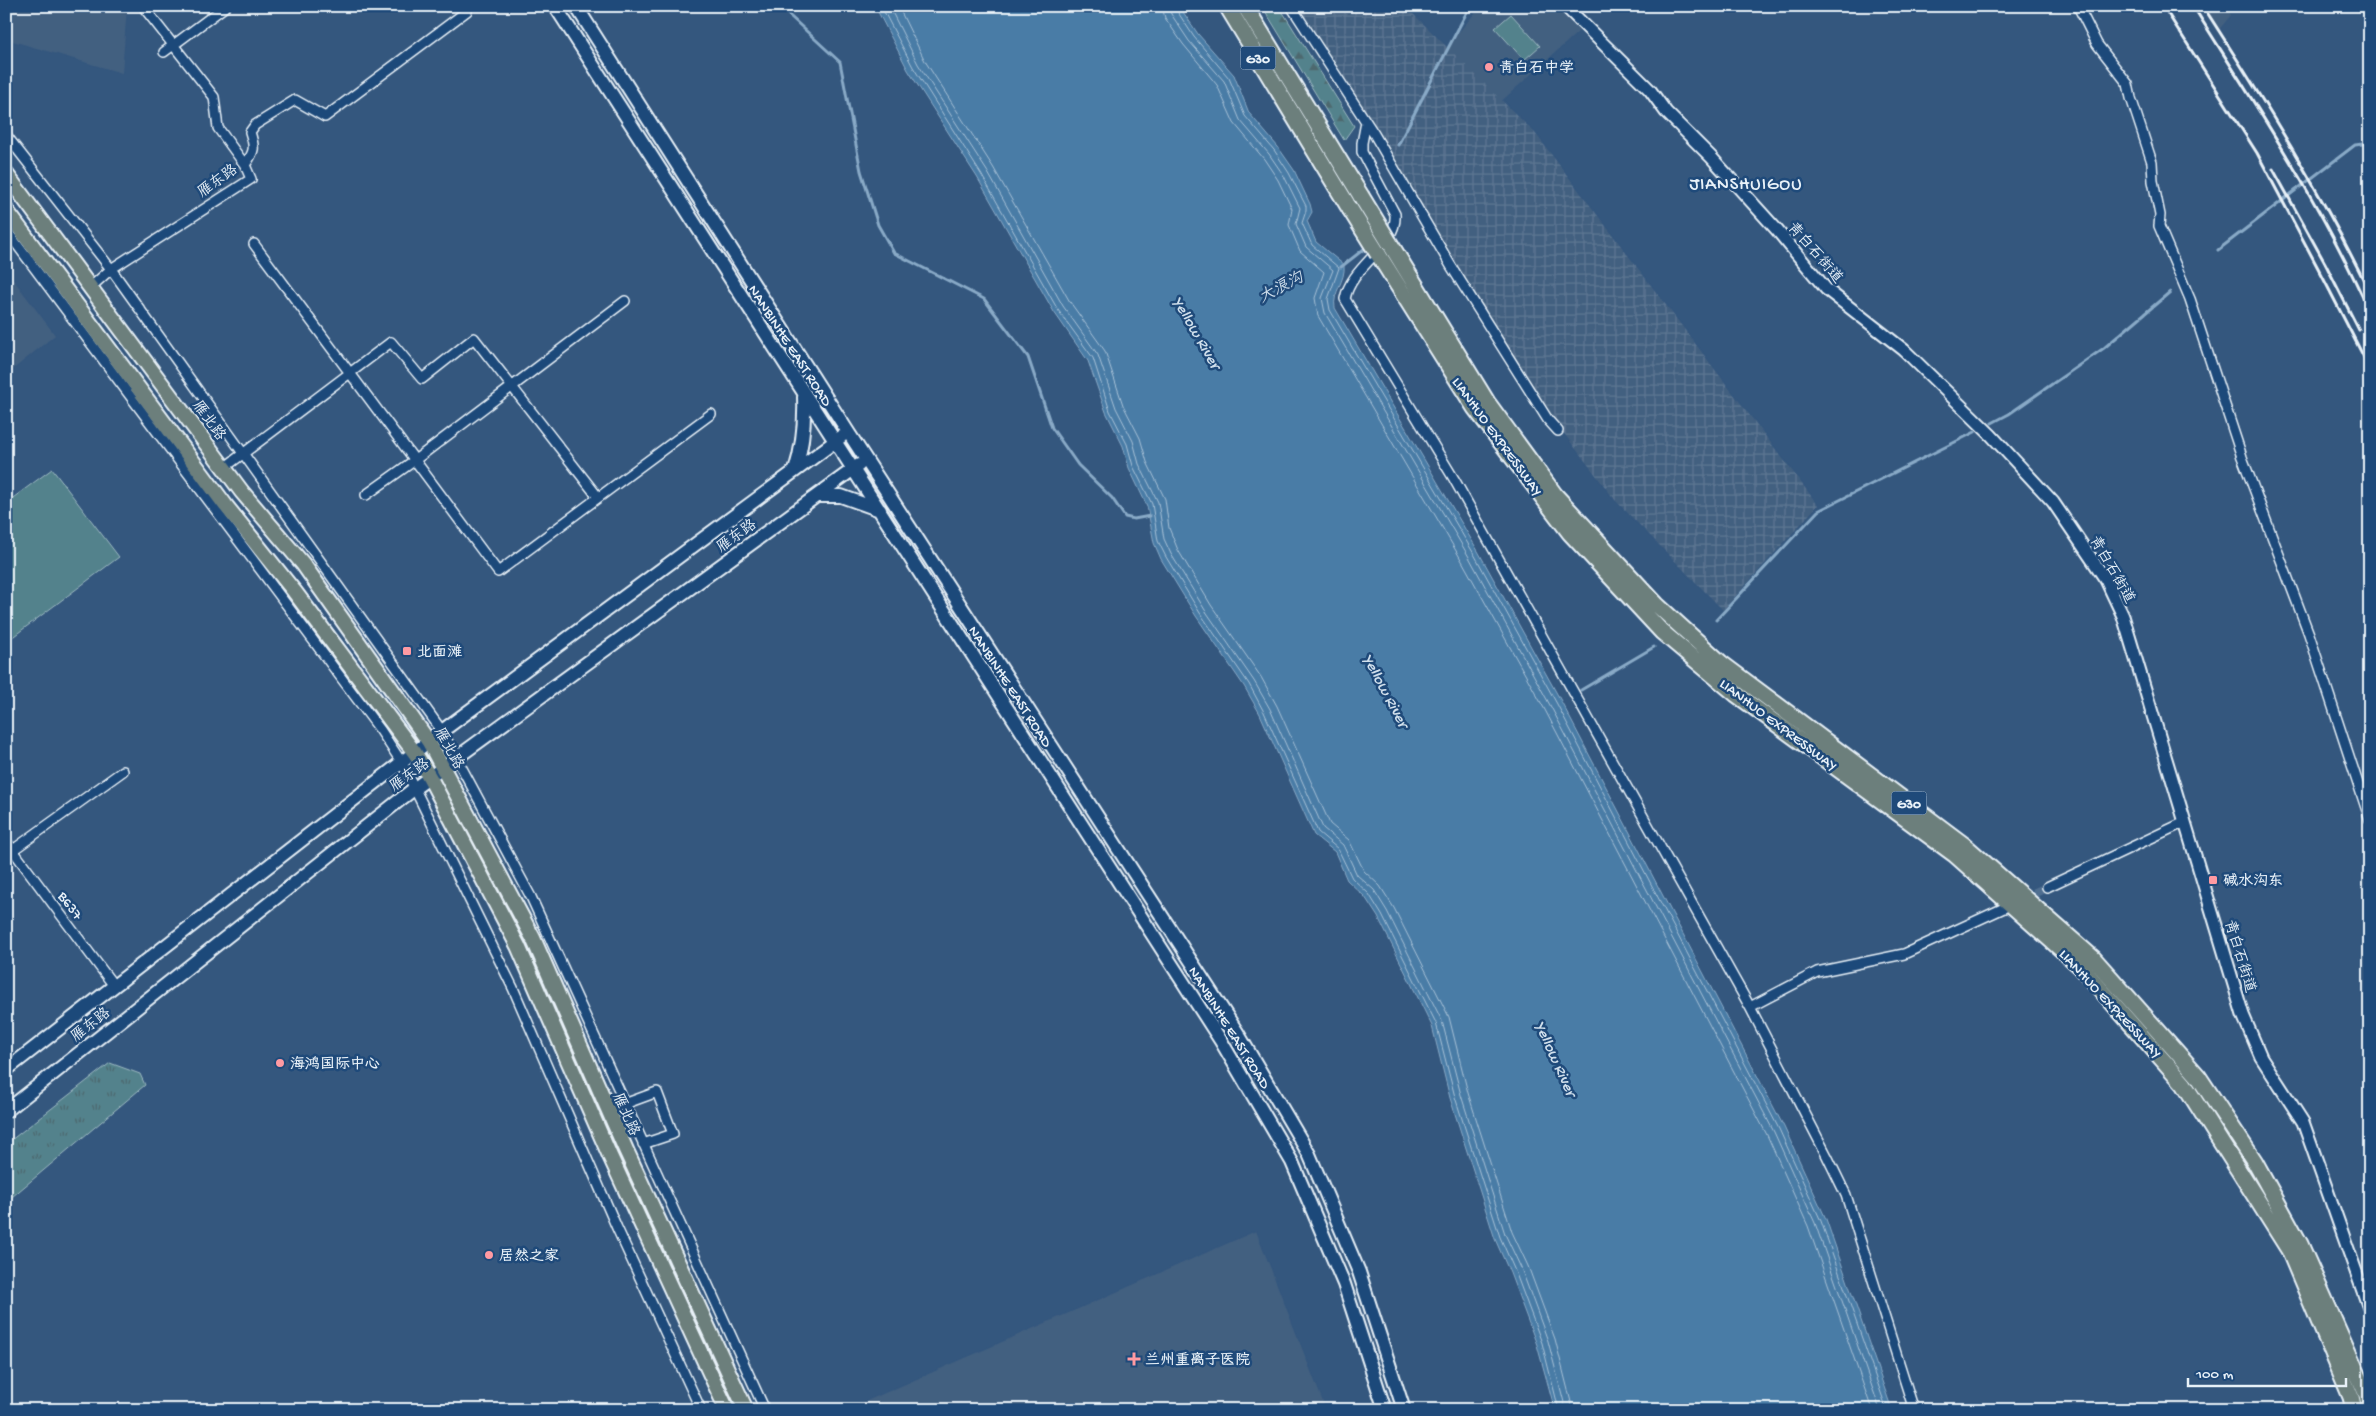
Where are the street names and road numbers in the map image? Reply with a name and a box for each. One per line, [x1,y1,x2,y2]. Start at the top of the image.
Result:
road number: G30 [1240,46,1276,70]
street label: 雁东路 [195,161,242,202]
street label: 青白石街道 [1783,219,1846,288]
street label: NANBINHE EAST ROAD [743,282,835,410]
street label: LIANHUO EXPRESSWAY [1447,374,1546,500]
street label: 雁北路 [188,398,229,445]
street label: 雁东路 [714,516,761,557]
street label: 青白石街道 [2085,533,2138,607]
street label: NANBINHE EAST ROAD [963,623,1055,751]
street label: LIANHUO EXPRESSWAY [1715,675,1840,776]
street label: 雁北路 [429,725,467,773]
street label: 雁东路 [387,755,434,796]
road number: G30 [1892,791,1926,814]
street label: B637 [52,888,87,925]
street label: 青白石街道 [2220,918,2259,995]
street label: LIANHUO EXPRESSWAY [2054,946,2165,1063]
street label: NANBINHE EAST ROAD [1183,964,1273,1093]
street label: 雁东路 [68,1005,115,1047]
street label: 雁北路 [608,1091,643,1139]

